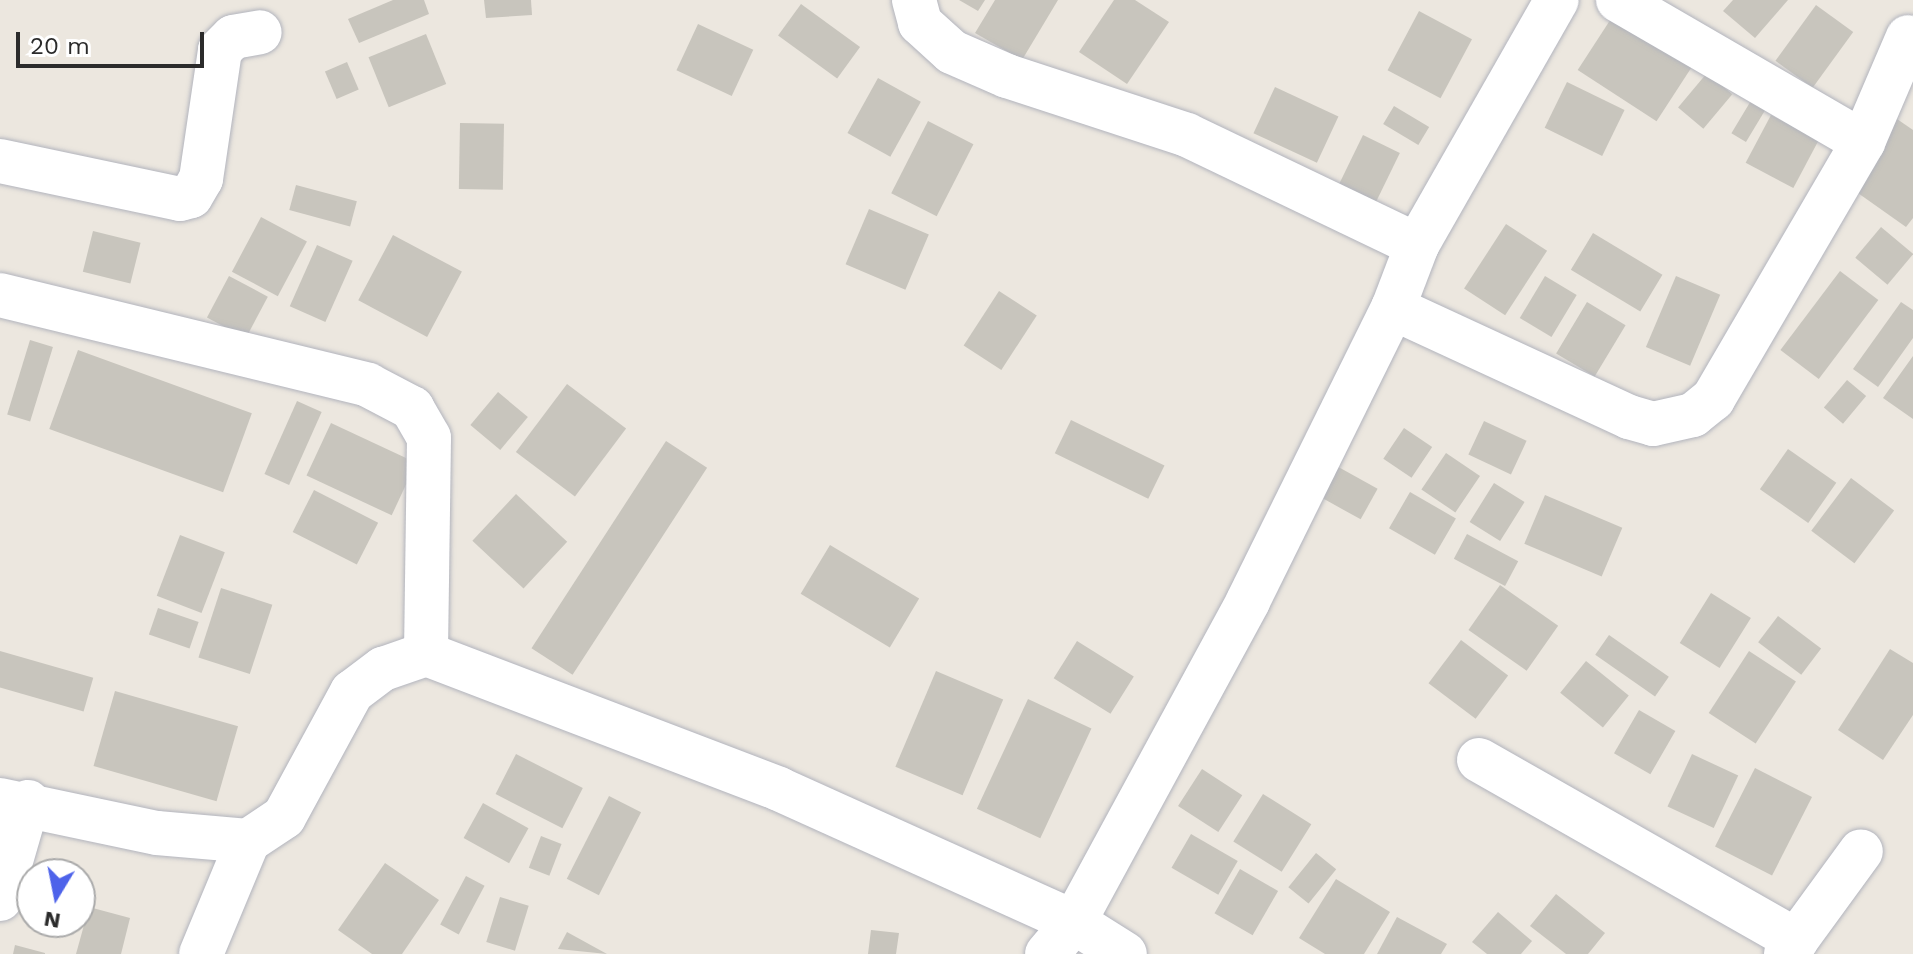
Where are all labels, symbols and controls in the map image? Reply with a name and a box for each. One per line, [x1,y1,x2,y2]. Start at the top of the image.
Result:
scale bar [20,16,208,66]
text: 20 m [30,32,90,60]
north arrow [16,858,96,938]
text: N [42,906,62,934]

